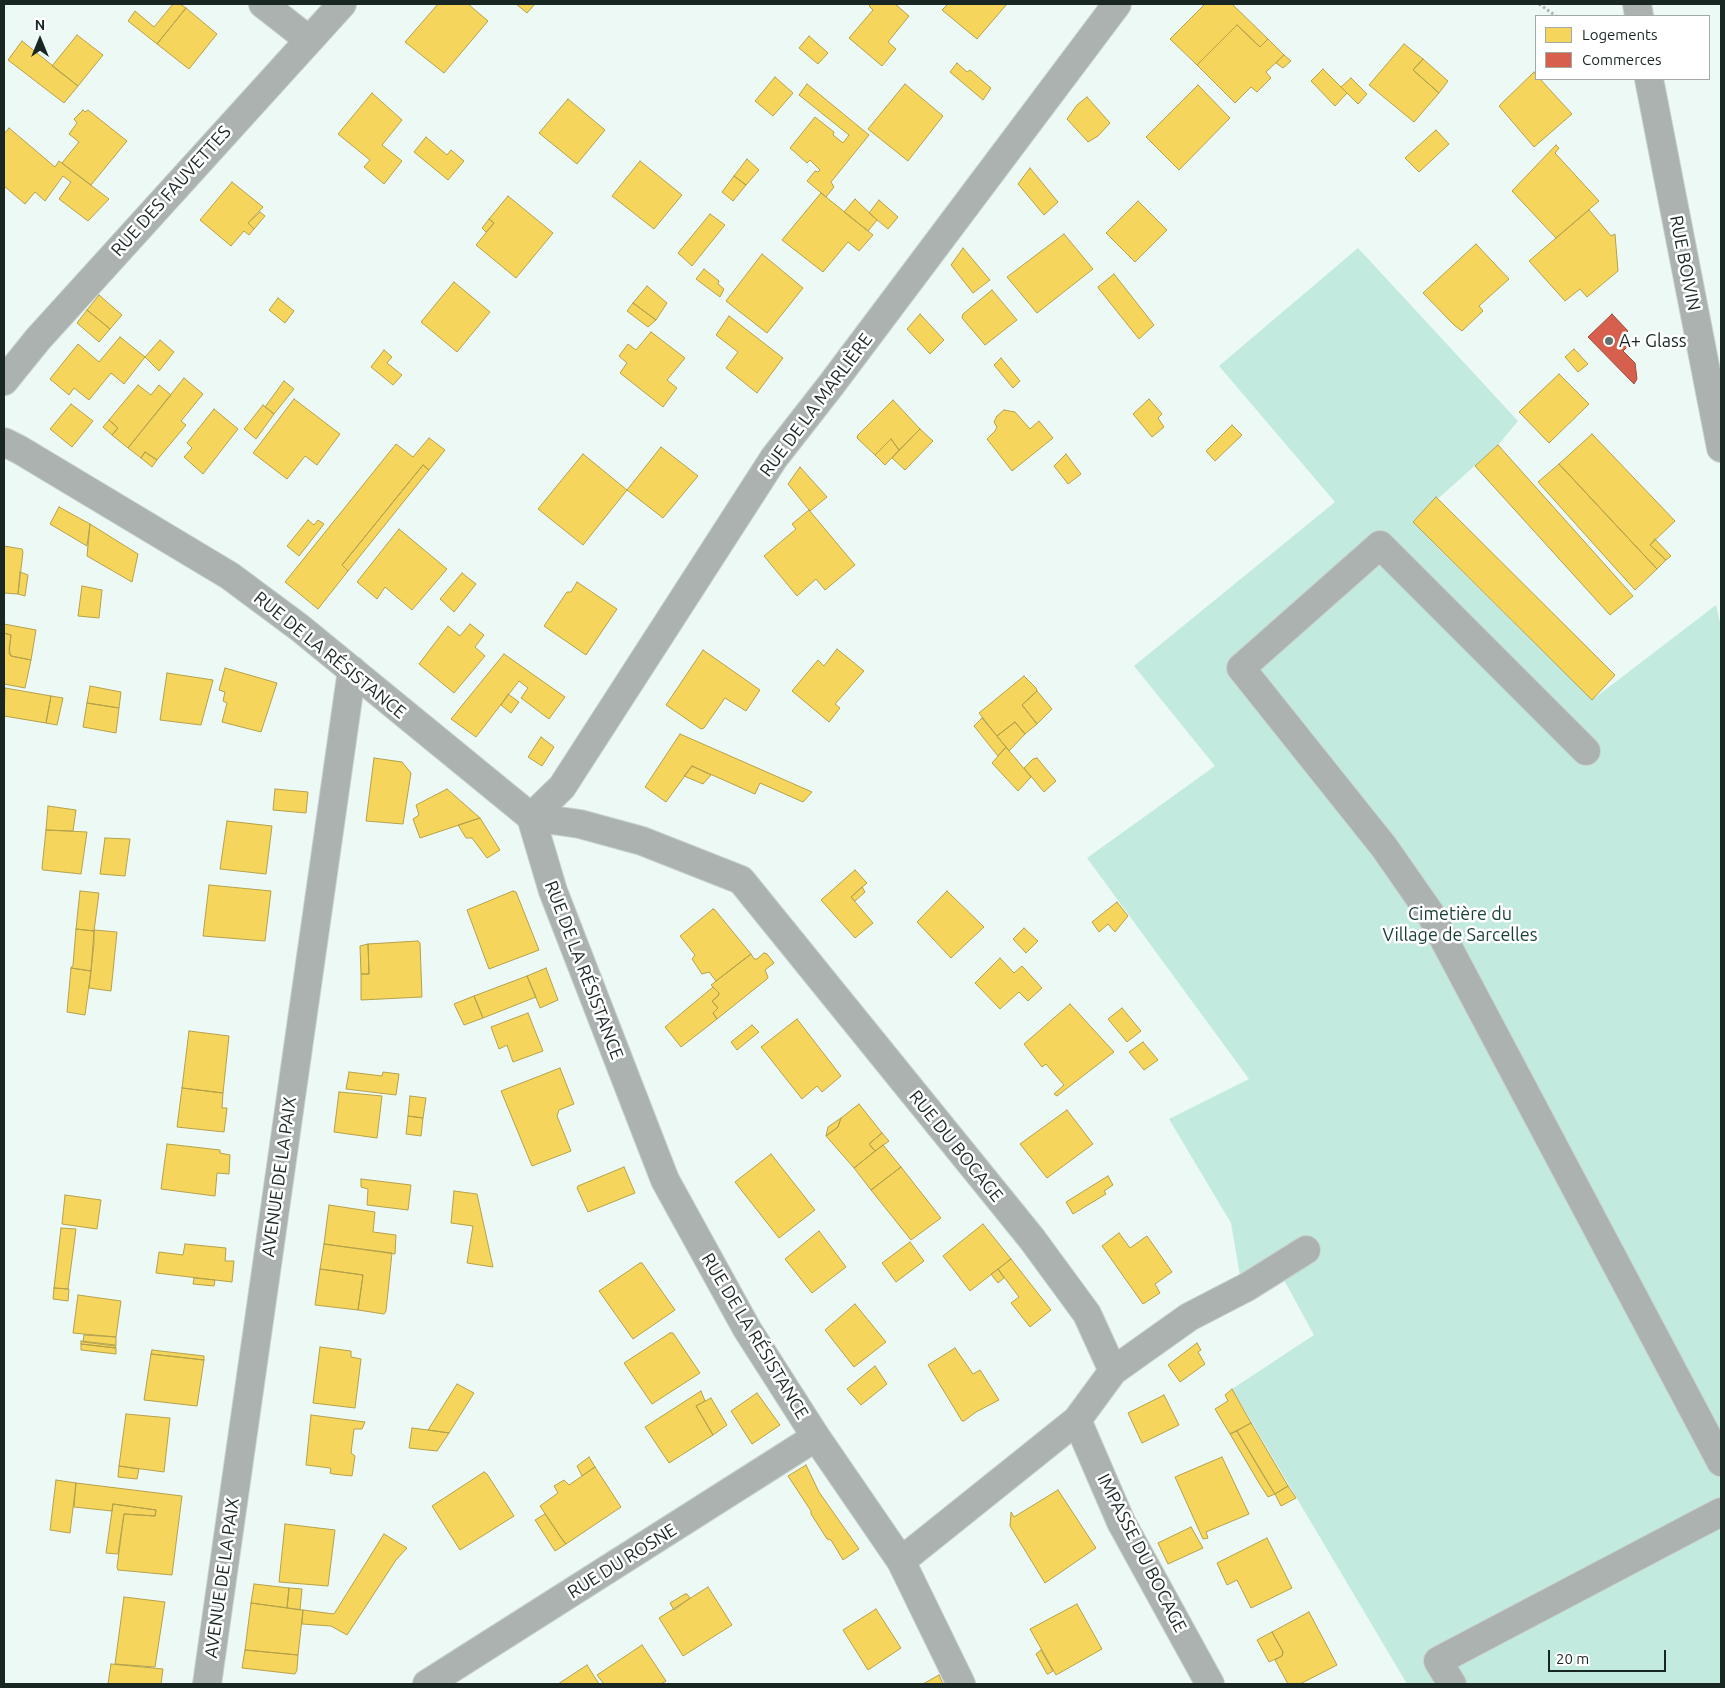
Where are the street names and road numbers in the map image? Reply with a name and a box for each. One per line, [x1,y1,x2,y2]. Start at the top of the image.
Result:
street label: RUE DES FAUVETTES [107,121,235,261]
street label: RUE BOIVIN [1665,214,1705,312]
street label: RUE DE LA MARLIÈRE [755,329,877,481]
street label: RUE DE LA RÉSISTANCE [250,587,410,723]
street label: RUE DE LA RÉSISTANCE [540,878,628,1062]
street label: RUE DU BOCAGE [904,1086,1008,1206]
street label: AVENUE DE LA PAIX [257,1096,301,1258]
street label: RUE DE LA RÉSISTANCE [697,1249,813,1423]
street label: IMPASSE DU BOCAGE [1093,1470,1191,1636]
street label: AVENUE DE LA PAIX [200,1497,244,1659]
street label: RUE DU ROSNE [564,1519,680,1603]

